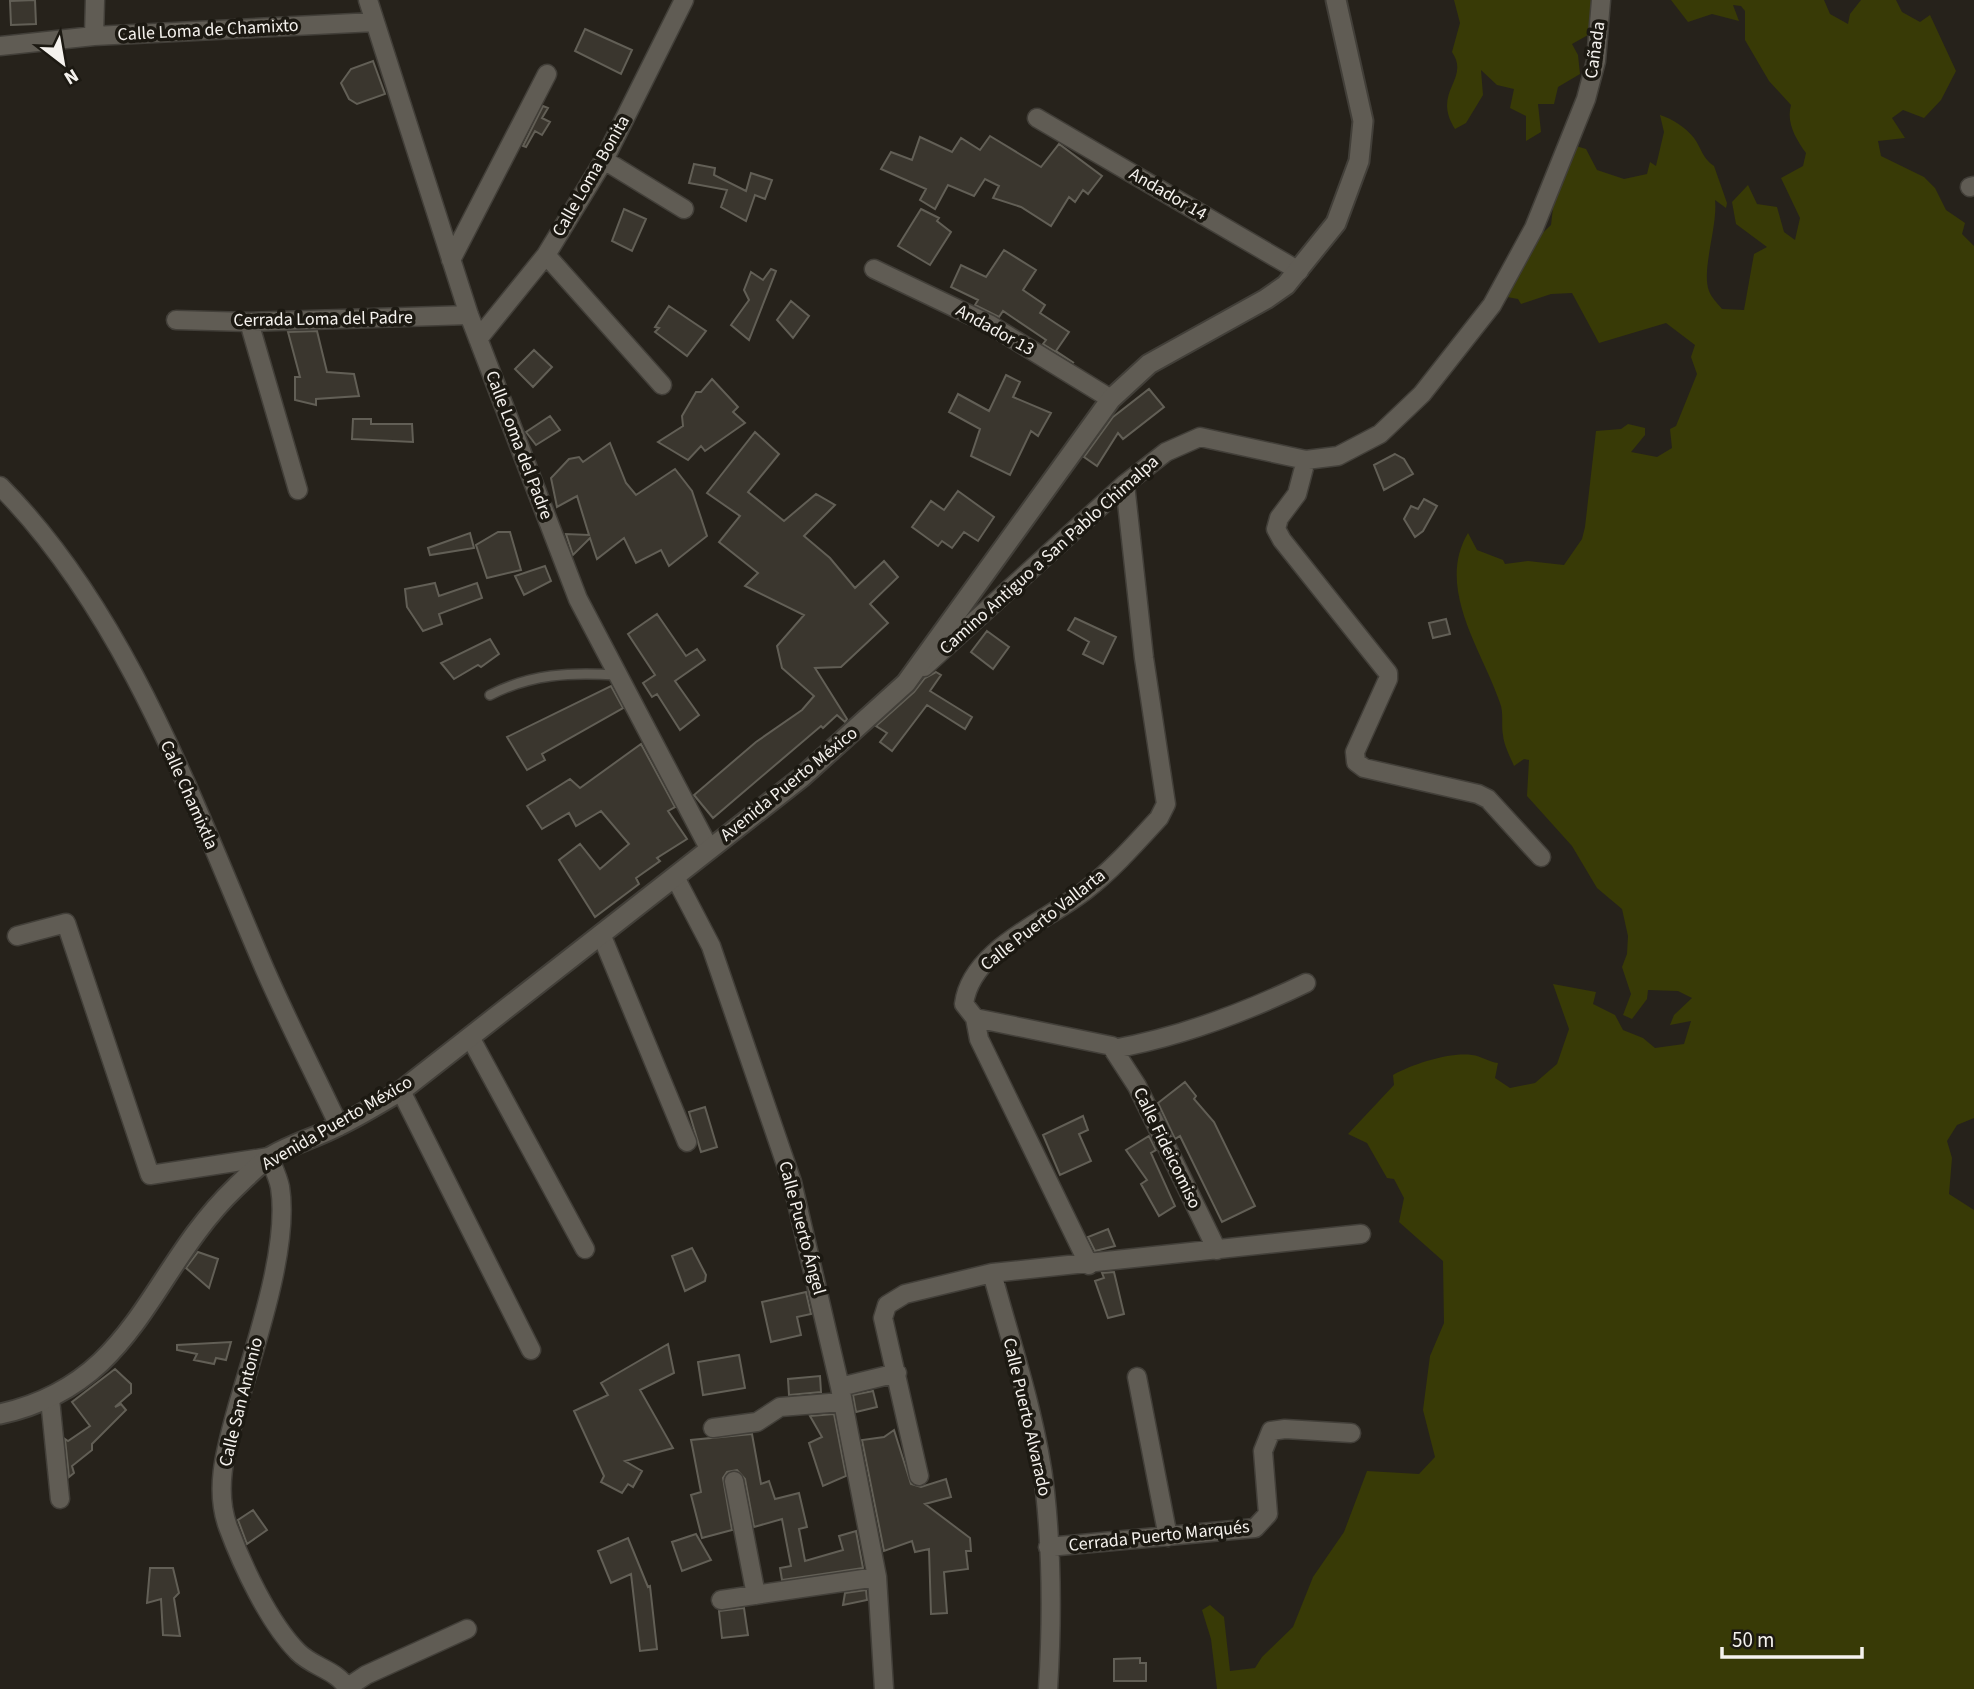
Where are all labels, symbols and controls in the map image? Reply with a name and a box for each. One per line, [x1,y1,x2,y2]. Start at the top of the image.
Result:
street label: Calle Loma de Chamixto [117,13,299,47]
street label: Cañada [1579,20,1611,80]
north arrow [28,28,98,98]
text: N [59,61,83,91]
street label: Calle Loma Bonita [546,111,636,241]
street label: Andador 14 [1124,162,1212,226]
street label: Andador 13 [951,298,1039,362]
street label: Cerrada Loma del Padre [233,305,413,333]
street label: Calle Loma del Padre [479,367,559,523]
street label: Camino Antiguo a San Pablo Chimalpa [934,450,1164,660]
street label: Avenida Puerto México [715,721,863,847]
street label: Calle Chamixtla [154,737,224,853]
street label: Calle Puerto Vallarta [975,863,1111,977]
street label: Avenida Puerto México [257,1070,417,1176]
street label: Calle Fideicomiso [1127,1083,1207,1213]
street label: Calle Puerto Ángel [772,1158,832,1298]
street label: Calle San Antonio [213,1335,269,1469]
street label: Calle Puerto Alvarado [997,1335,1057,1499]
street label: Cerrada Puerto Marqués [1067,1514,1251,1558]
scale bar [1722,1616,1862,1660]
text: 50 m [1732,1625,1774,1655]

